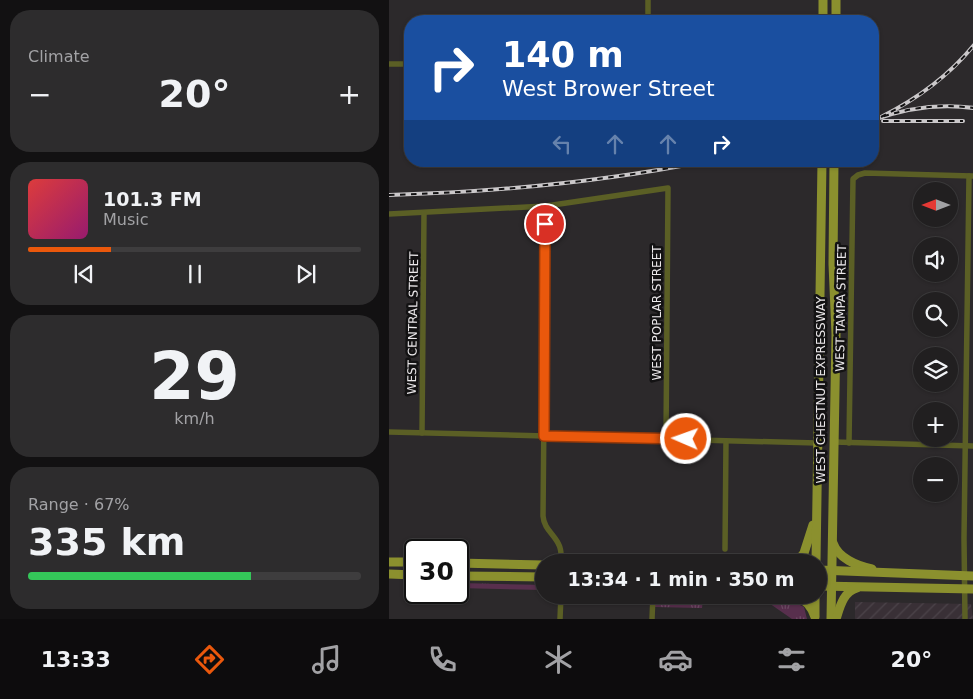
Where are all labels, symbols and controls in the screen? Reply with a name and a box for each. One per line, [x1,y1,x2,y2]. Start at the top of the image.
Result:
icon: right [419,35,484,100]
text: 140 m [502,35,624,75]
text: Climate [28,47,90,66]
text: 20° [159,72,230,116]
text: West Brower Street [502,76,715,101]
text: − [28,78,51,111]
text: + [338,78,361,111]
icon: left [548,130,576,158]
icon: ahead [601,130,629,158]
icon: ahead [654,130,682,158]
icon: right [707,130,735,158]
north arrow [913,182,958,228]
map controls [913,182,958,502]
text: 101.3 FM [103,188,202,210]
pin [524,203,566,245]
text: Music [103,210,149,229]
icon: arrive [531,210,559,238]
button: sound [913,237,958,282]
street label: WEST TAMPA STREET [833,244,849,372]
street label: WEST POPLAR STREET [650,245,664,381]
street label: WEST CENTRAL STREET [405,251,421,395]
icon: previous [70,260,98,288]
icon: pause [181,260,209,288]
icon: next [292,260,320,288]
button: search [913,292,958,337]
street label: WEST CHESTNUT EXPRESSWAY [814,296,828,484]
text: 29 [149,339,240,414]
button: layers [913,347,958,392]
button: + [913,402,958,447]
text: km/h [174,409,215,428]
position arrow [659,412,711,464]
button: − [913,457,958,502]
text: Range · 67% [28,495,130,514]
text: 335 km [28,520,185,564]
speed limit sign: 30 [404,539,469,604]
text: 13:34 · 1 min · 350 m [567,568,795,590]
icon: directions [192,642,227,677]
icon: music [309,642,344,677]
icon: phone [425,642,460,677]
icon: climate [541,642,576,677]
icon: car [658,642,693,677]
icon: filters [774,642,809,677]
text: 13:33 [41,647,111,672]
text: 20° [891,647,932,672]

